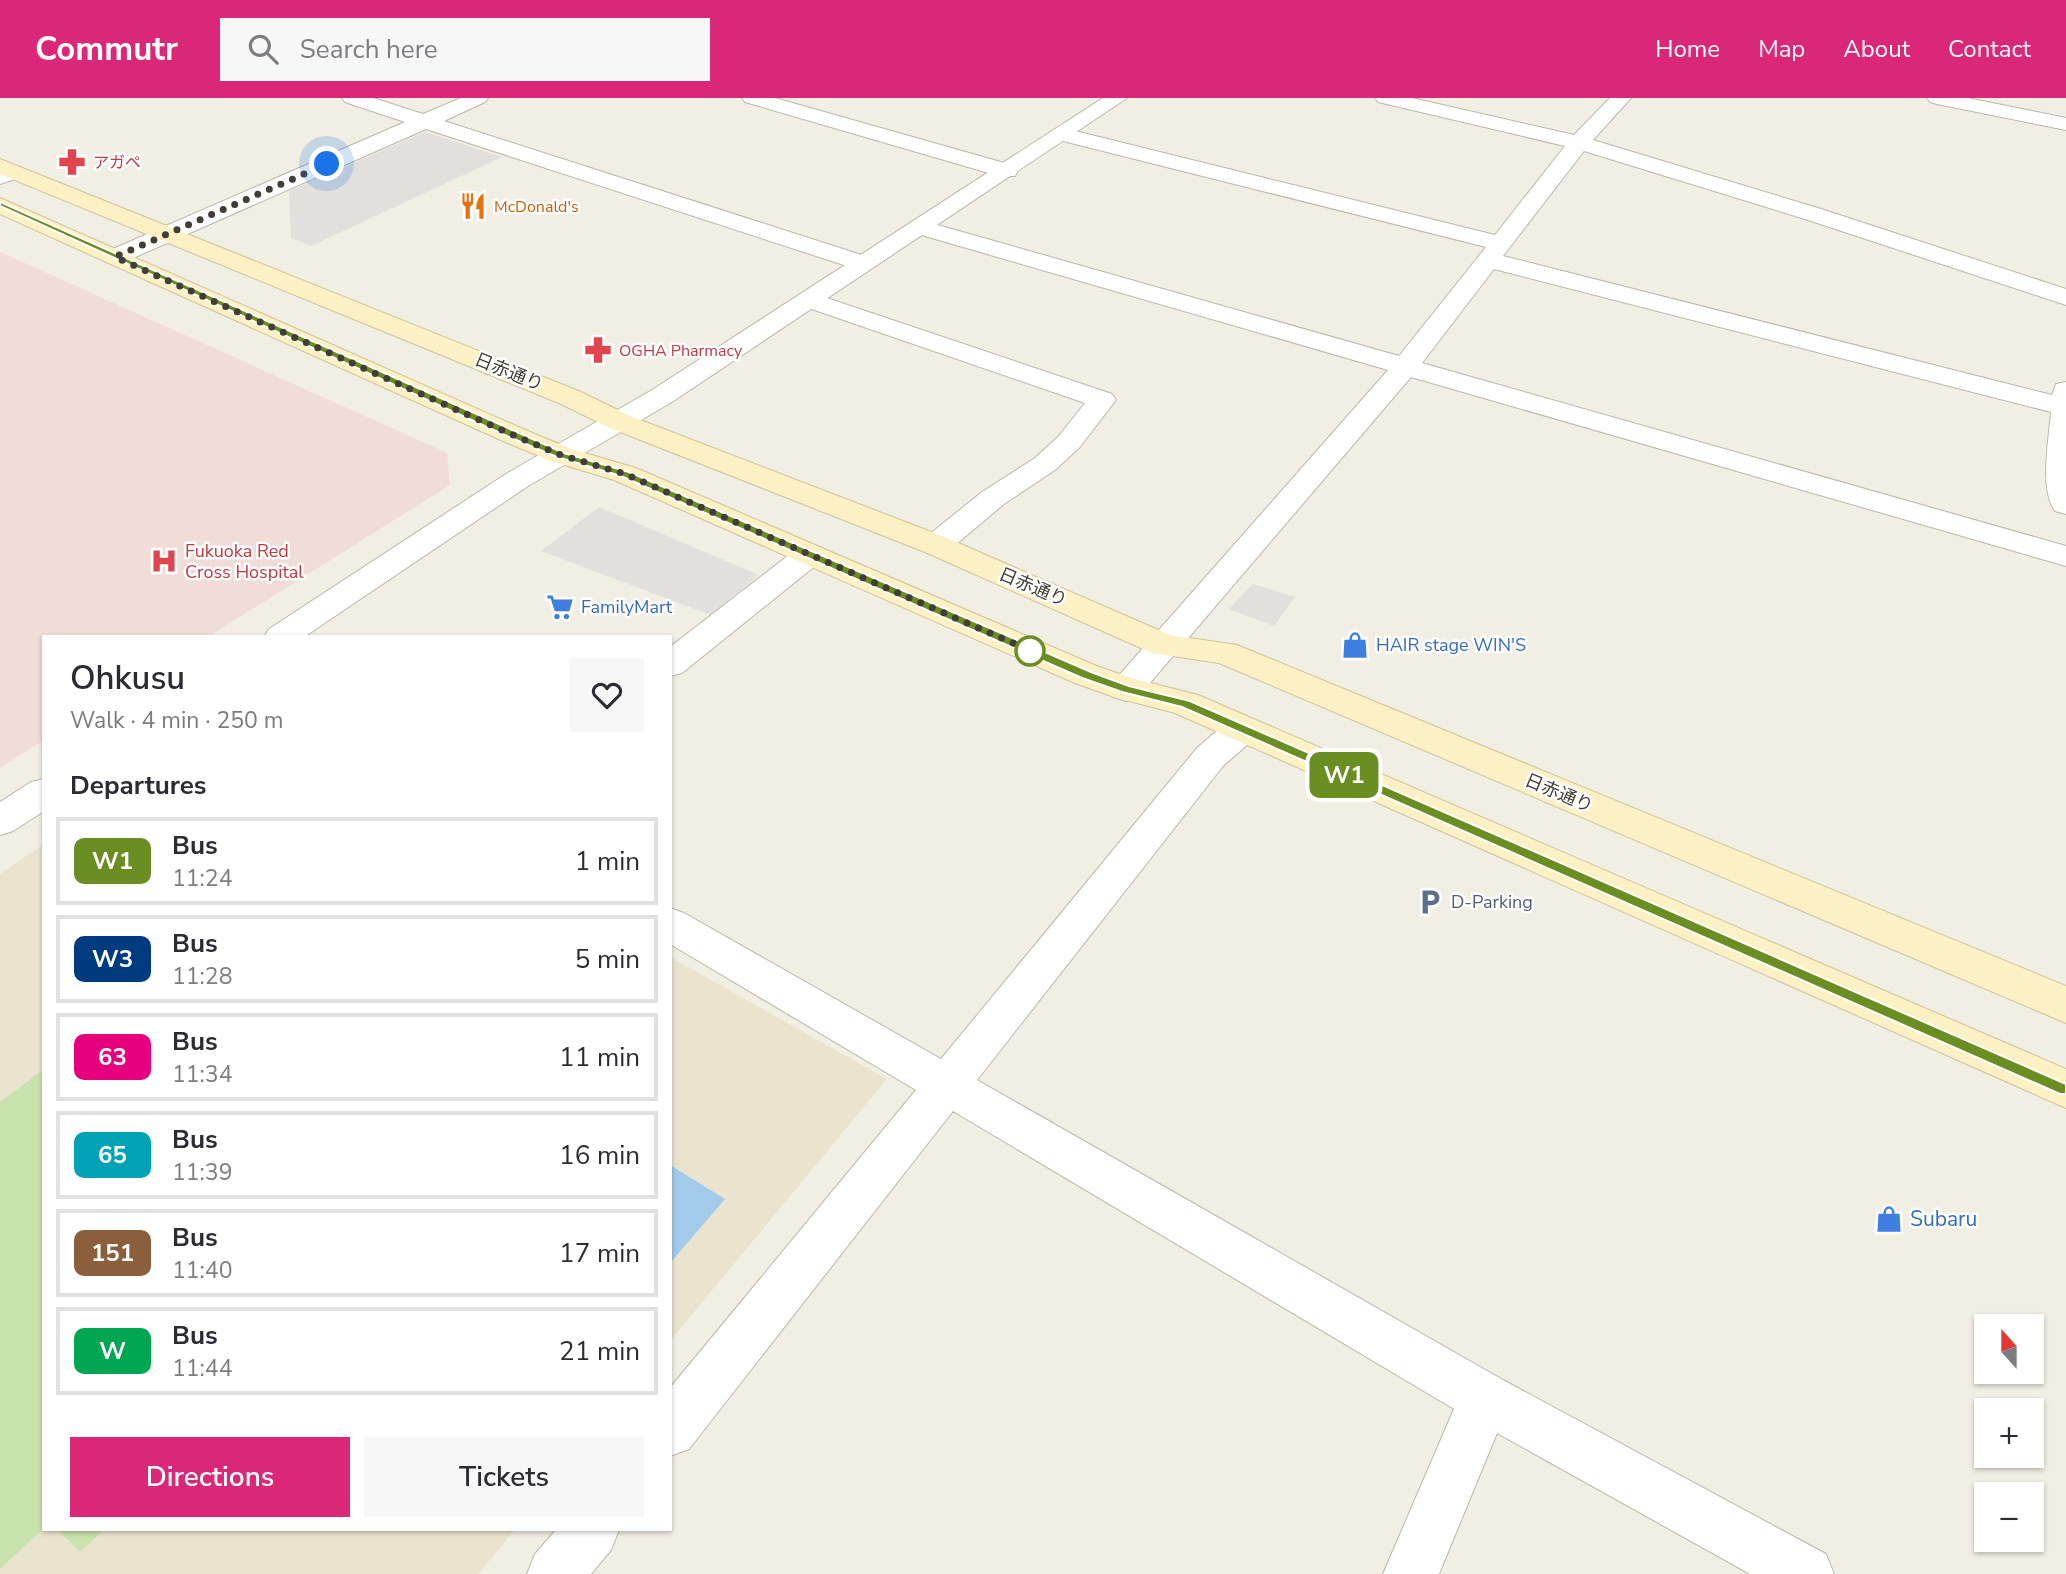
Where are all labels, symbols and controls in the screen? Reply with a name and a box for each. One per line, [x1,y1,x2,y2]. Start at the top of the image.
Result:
search box [220,18,710,81]
text: Commutr [35,27,178,72]
icon: search [244,30,282,68]
text: Search here [300,32,438,67]
text: Home [1655,33,1720,65]
text: Map [1758,33,1805,65]
text: About [1843,33,1910,65]
text: Contact [1948,33,2031,65]
your location [309,146,344,181]
pharmacy icon: アガペ [57,147,87,177]
place label: アガペ [93,152,141,174]
restaurant icon: McDonald's [458,191,488,221]
place label: McDonald's [494,196,579,218]
pharmacy icon: OGHA Pharmacy [583,335,613,365]
place label: OGHA Pharmacy [619,340,743,362]
street label: 日赤通り [471,347,547,397]
place label: Fukuoka Red Cross Hospital [185,539,304,584]
hospital icon: Fukuoka Red Cross Hospital [149,546,179,576]
street label: 日赤通り [995,562,1071,612]
supermarket icon: FamilyMart [545,592,575,622]
place label: FamilyMart [581,595,673,619]
shop icon: HAIR stage WIN'S [1340,630,1370,660]
place label: HAIR stage WIN'S [1376,633,1526,657]
unlabelled marker [1015,636,1045,666]
text: Ohkusu [70,656,185,701]
button: heart [570,658,644,732]
text: Walk · 4 min · 250 m [70,705,283,736]
line badge: W1 [1312,752,1376,798]
text: W1 [1323,759,1365,791]
text: Departures [70,768,206,803]
street label: 日赤通り [1521,768,1597,818]
text: Bus [172,828,218,863]
text: 1 min [575,844,640,879]
text: W1 [92,845,133,877]
text: 11:24 [172,863,232,894]
parking icon: D-Parking [1415,887,1445,917]
place label: D-Parking [1451,890,1533,914]
text: Bus [172,926,218,961]
text: 5 min [575,942,640,977]
text: W3 [92,943,133,975]
text: 11:28 [172,961,232,992]
text: Bus [172,1024,218,1059]
text: 11 min [559,1040,640,1075]
text: 63 [98,1041,127,1073]
text: 11:34 [172,1059,232,1090]
text: Bus [172,1122,218,1157]
text: 16 min [559,1138,640,1173]
text: 65 [98,1139,127,1171]
text: 11:39 [172,1157,232,1188]
shop icon: Subaru [1874,1204,1904,1234]
place label: Subaru [1910,1205,1977,1233]
text: Bus [172,1220,218,1255]
text: 17 min [559,1236,640,1271]
text: 151 [91,1237,134,1269]
text: 11:40 [172,1255,232,1286]
north arrow [1974,1314,2044,1384]
map controls [1974,1314,2044,1552]
text: Bus [172,1318,218,1353]
text: 21 min [559,1334,640,1369]
text: W [99,1335,126,1367]
text: 11:44 [172,1353,232,1384]
button: + [1974,1398,2044,1468]
button: Directions [70,1437,350,1517]
button: Tickets [364,1437,644,1517]
button: − [1974,1482,2044,1552]

